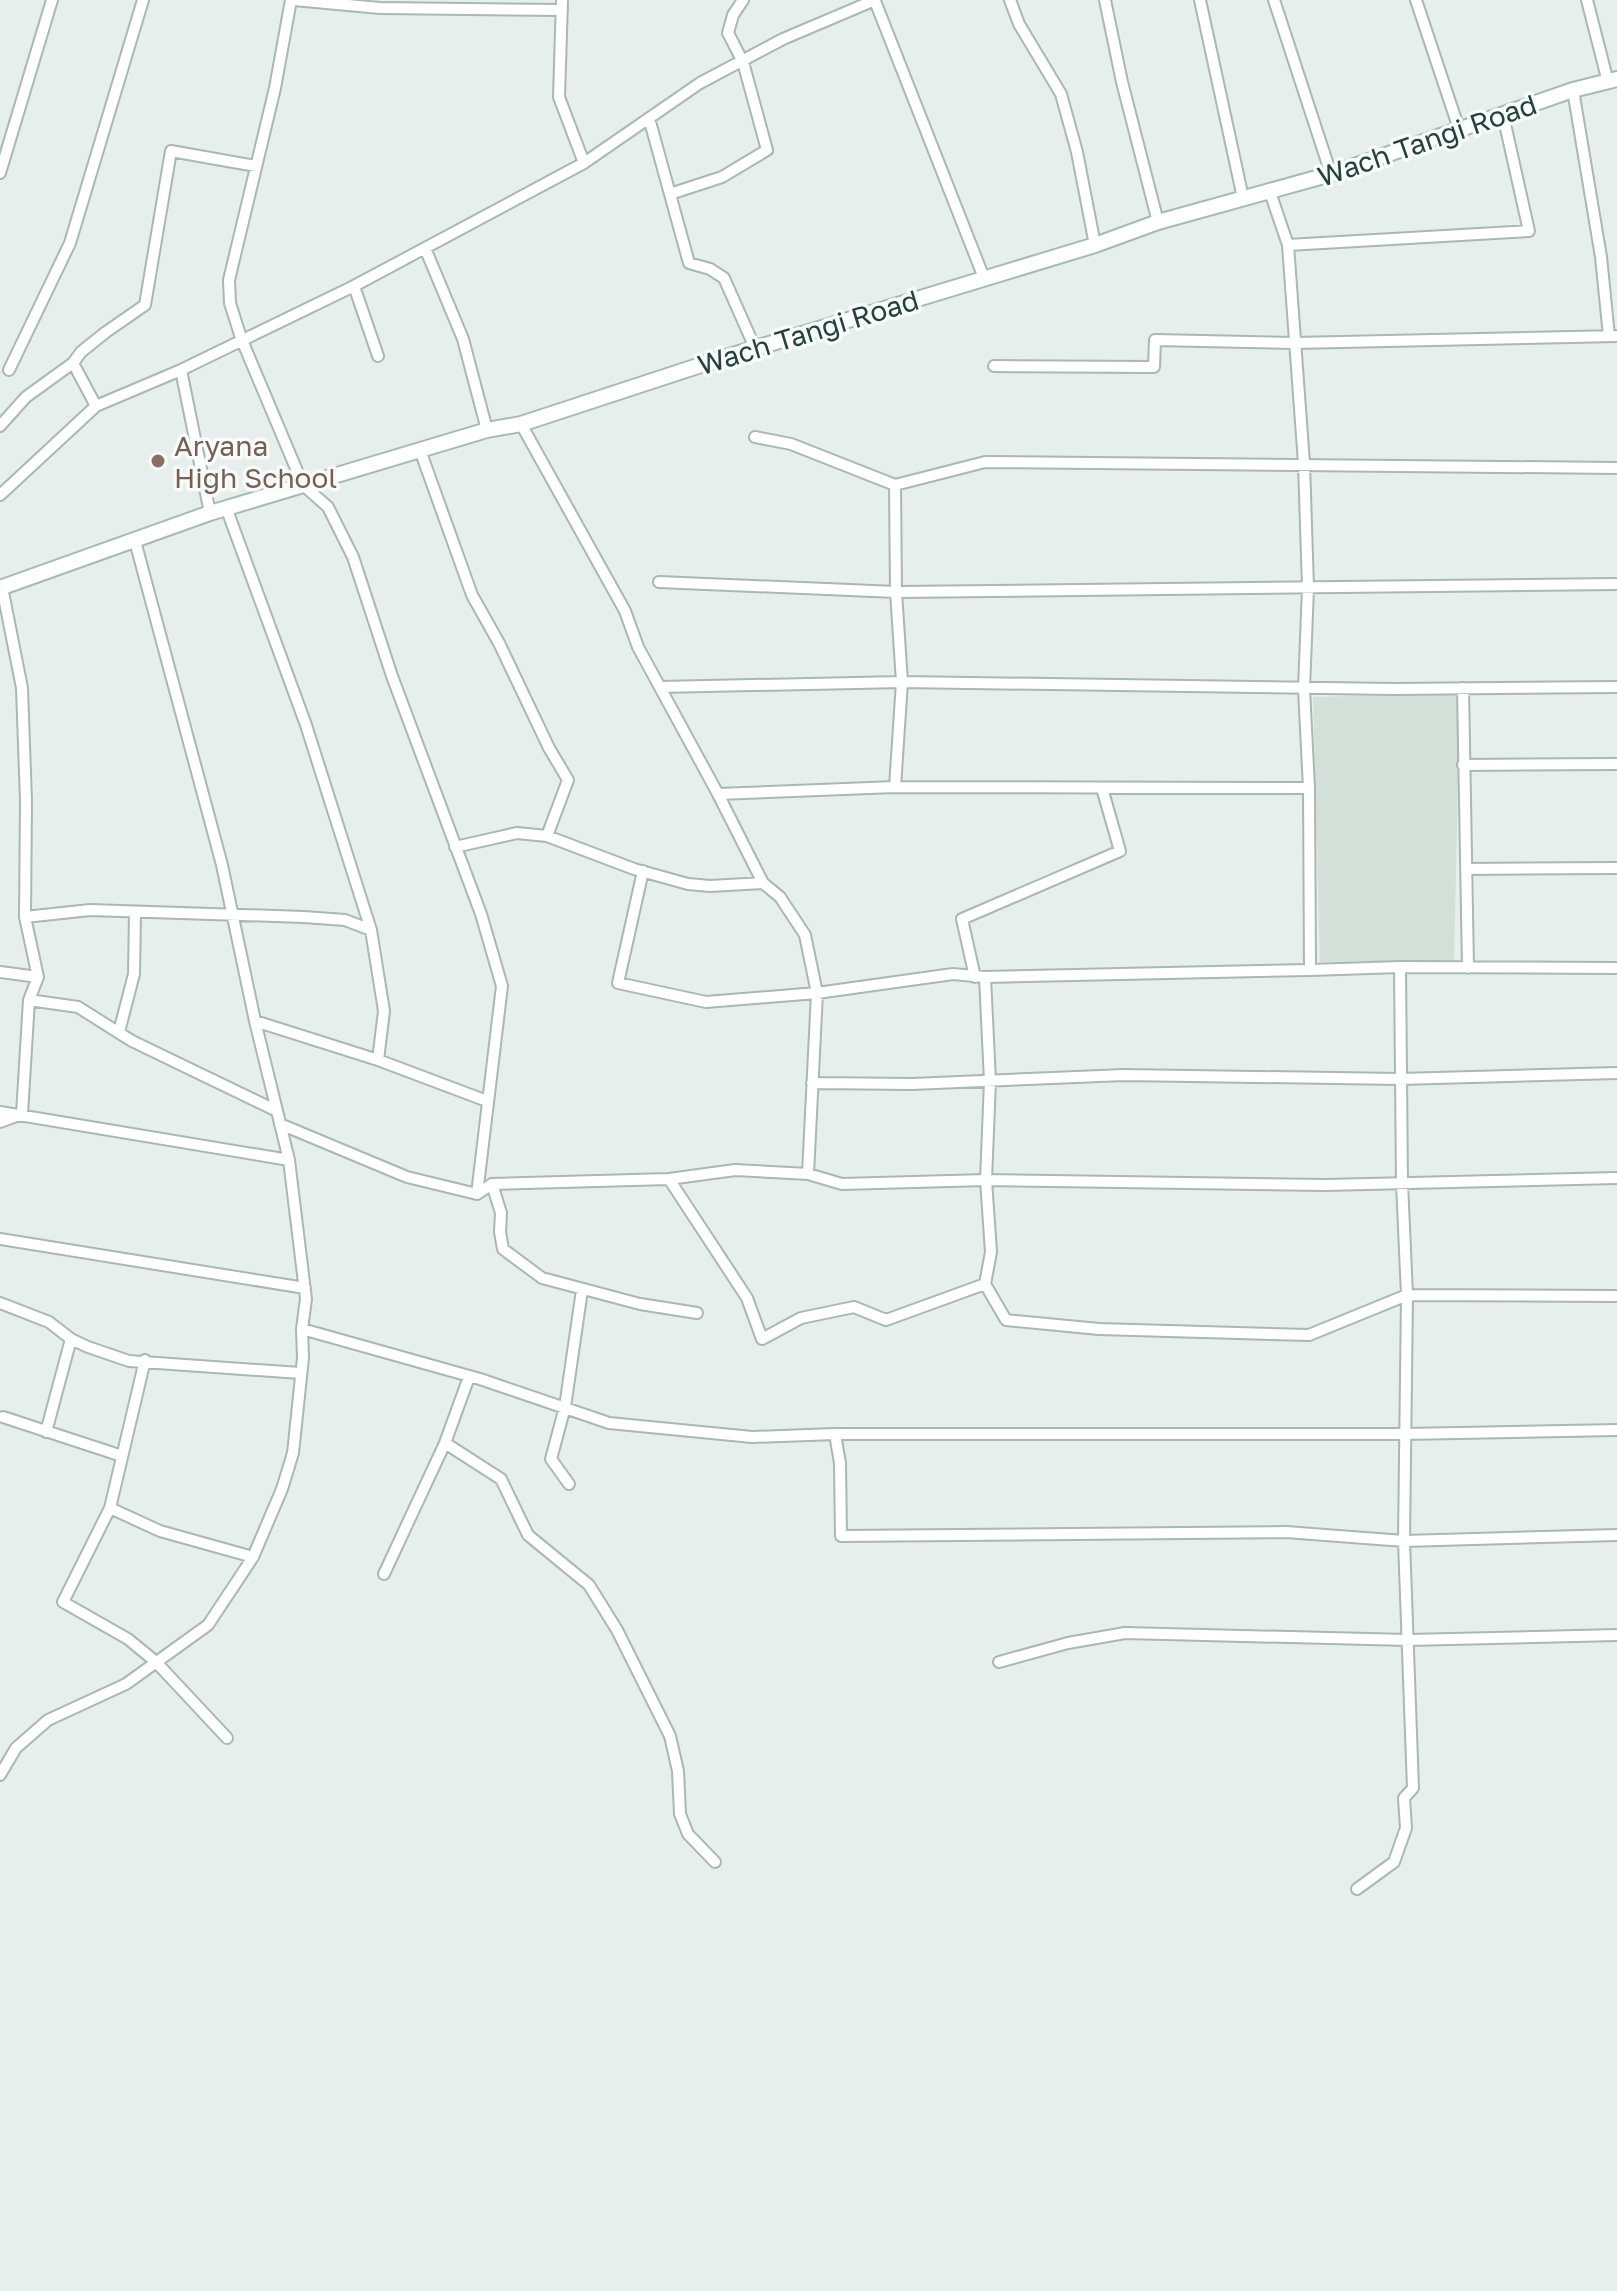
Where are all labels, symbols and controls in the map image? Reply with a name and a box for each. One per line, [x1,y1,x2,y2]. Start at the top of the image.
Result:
street label: Wach Tangi Road [1313,87,1541,193]
street label: Wach Tangi Road [694,283,922,381]
place label: Aryana High School [174,429,337,494]
marker: Aryana High School [149,452,167,470]

